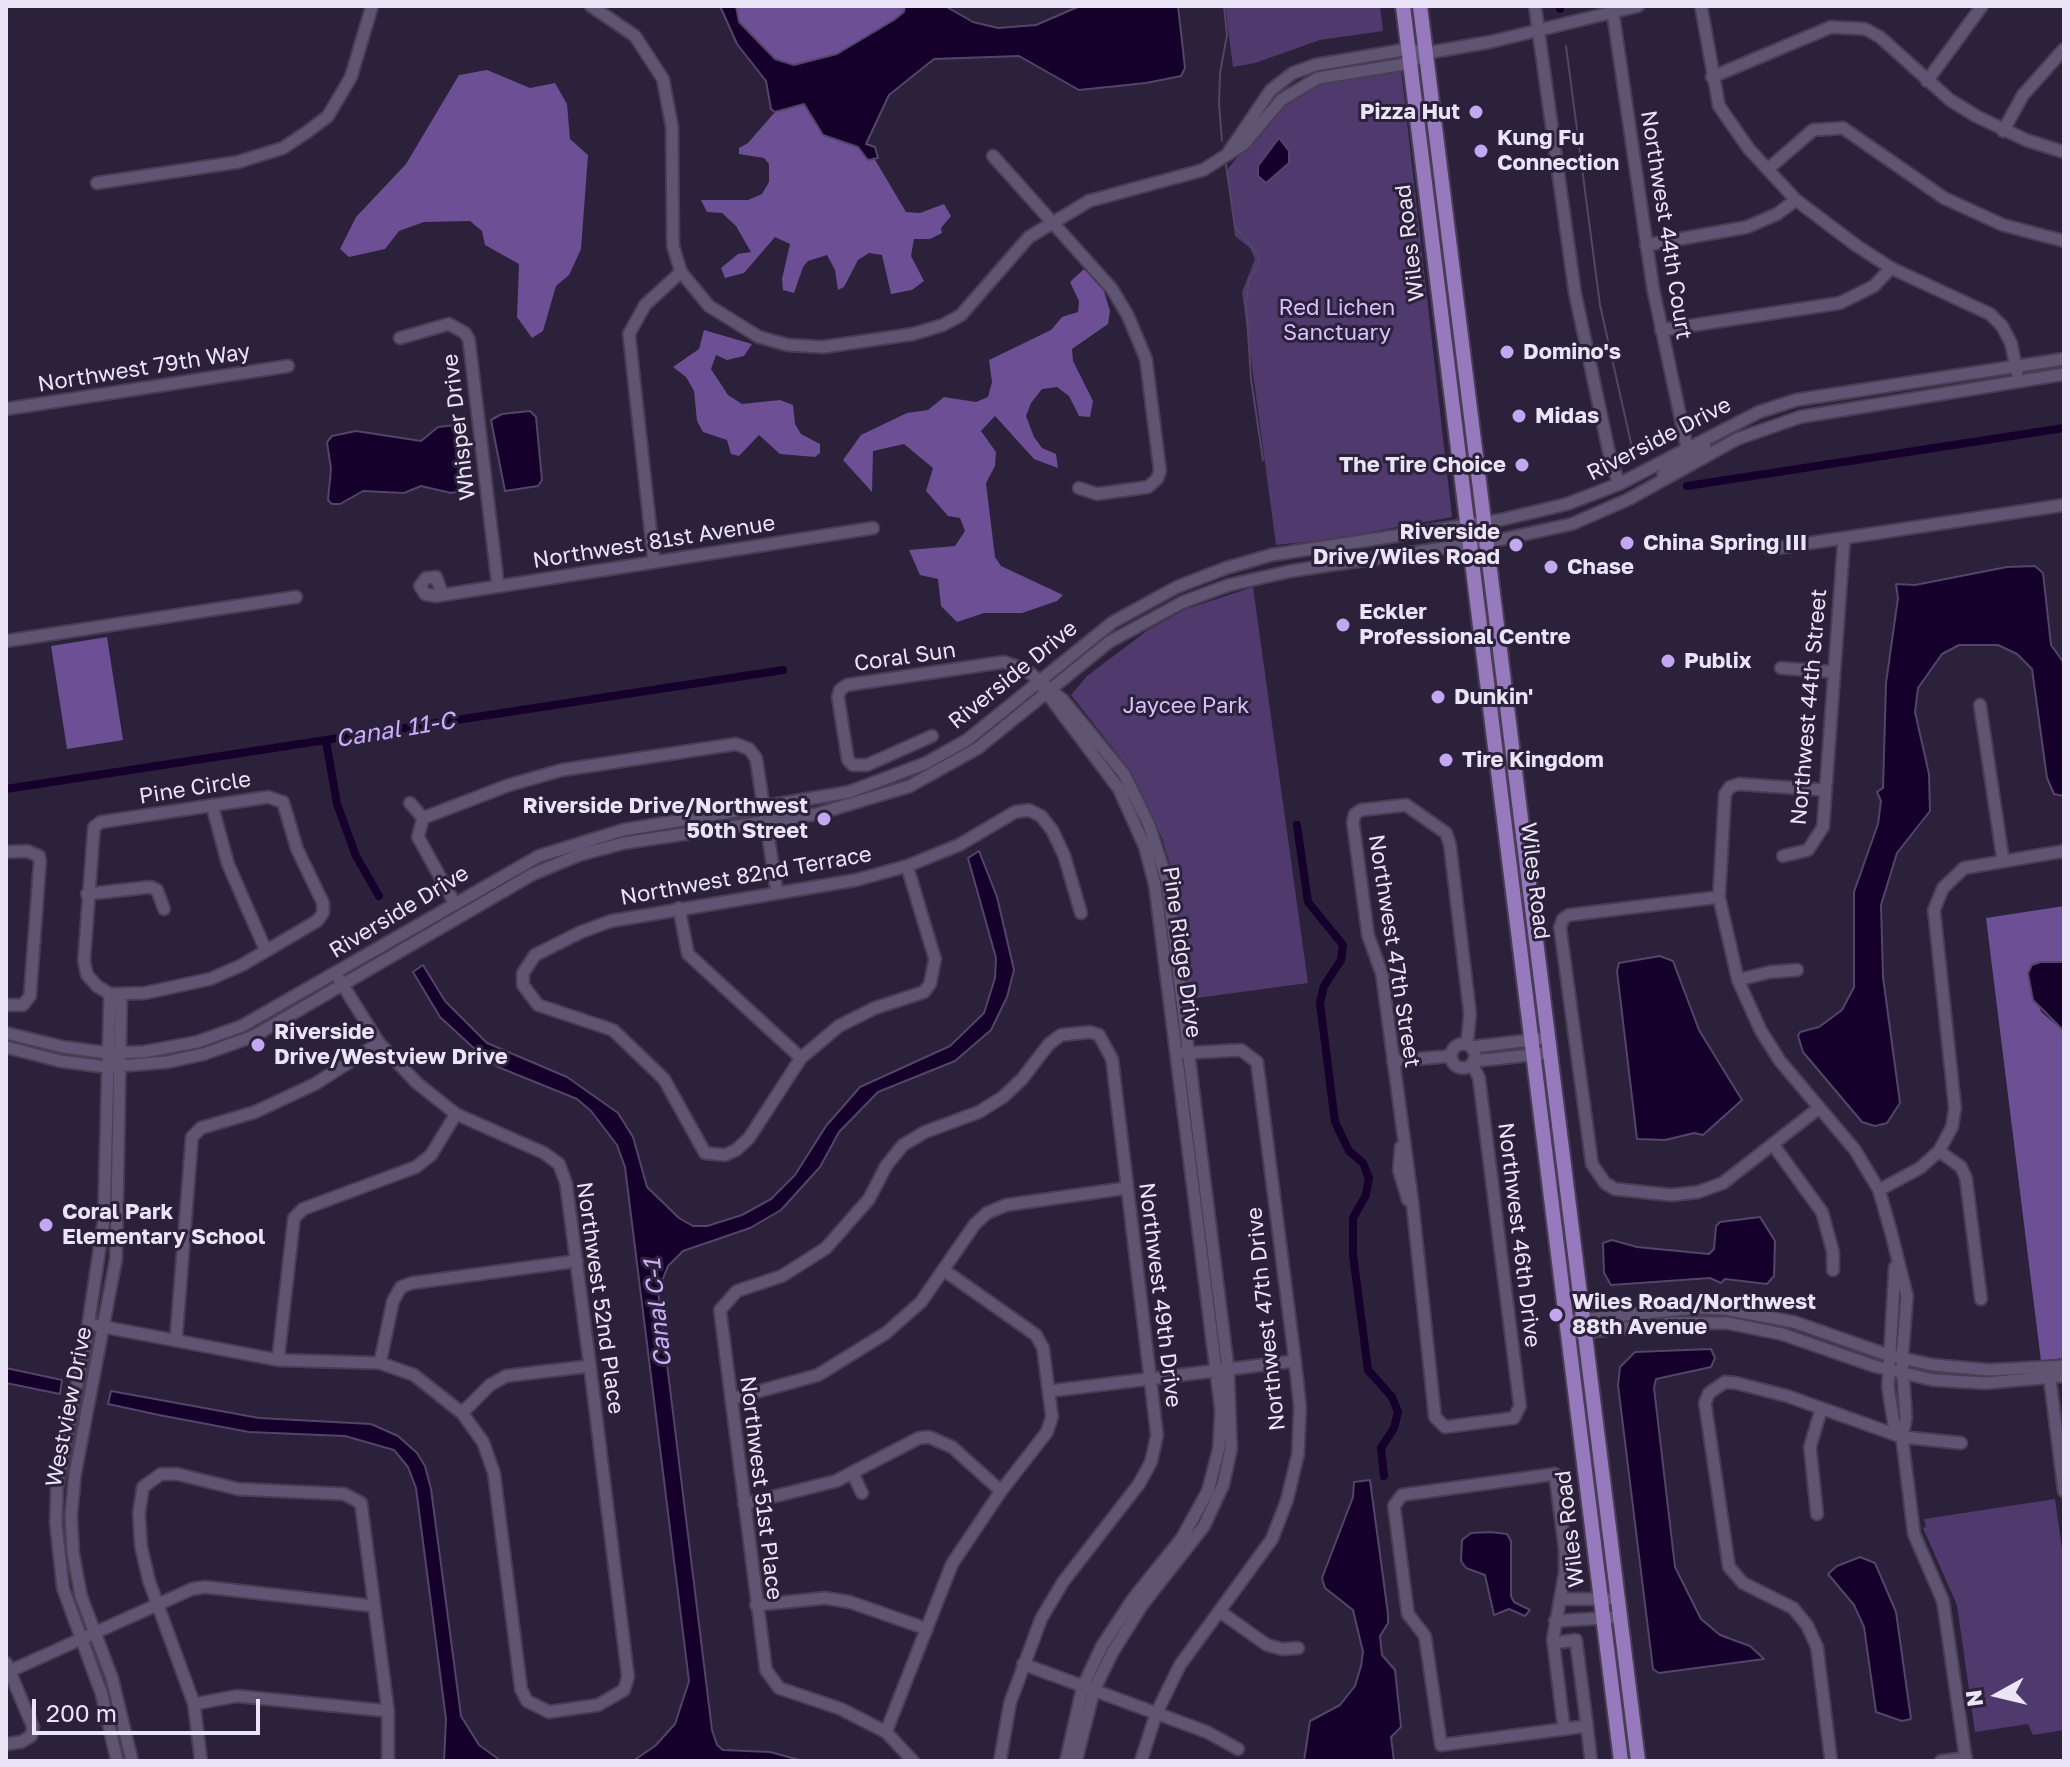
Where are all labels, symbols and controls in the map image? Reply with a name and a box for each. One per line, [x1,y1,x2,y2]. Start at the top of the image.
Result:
place label: Pizza Hut [1360,99,1460,125]
marker: Pizza Hut [1467,103,1485,121]
street label: Northwest 44th Court [1635,109,1697,341]
place label: Kung Fu Connection [1497,125,1619,176]
marker: Kung Fu Connection [1472,142,1490,160]
street label: Wiles Road [1390,183,1430,303]
park label: Red Lichen Sanctuary [1279,295,1395,346]
street label: Northwest 79th Way [36,338,252,398]
place label: Domino's [1523,339,1621,365]
marker: Domino's [1498,343,1516,361]
street label: Whisper Drive [437,352,481,502]
street label: Riverside Drive [1583,391,1735,487]
place label: Midas [1535,403,1599,429]
marker: Midas [1510,407,1528,425]
place label: The Tire Choice [1339,452,1506,478]
marker: The Tire Choice [1513,456,1531,474]
street label: Northwest 81st Avenue [531,510,777,574]
place label: Riverside Drive/Wiles Road [1313,519,1500,570]
place label: China Spring III [1643,530,1807,556]
marker: China Spring III [1618,534,1636,552]
marker: Riverside Drive/Wiles Road [1507,536,1525,554]
place label: Chase [1567,554,1634,580]
marker: Chase [1542,558,1560,576]
street label: Northwest 44th Street [1786,588,1832,826]
place label: Eckler Professional Centre [1359,599,1571,650]
street label: Riverside Drive [943,615,1083,735]
marker: Eckler Professional Centre [1334,616,1352,634]
street label: Coral Sun [852,637,958,677]
place label: Publix [1684,648,1752,674]
marker: Publix [1659,652,1677,670]
place label: Dunkin' [1454,684,1533,710]
marker: Dunkin' [1429,688,1447,706]
park label: Jaycee Park [1123,693,1249,719]
water label: Canal 11-C [333,706,457,754]
place label: Tire Kingdom [1462,747,1604,773]
marker: Tire Kingdom [1437,751,1455,769]
street label: Pine Circle [137,766,253,810]
place label: Riverside Drive/Northwest 50th Street [522,793,808,844]
marker: Riverside Drive/Northwest 50th Street [815,810,833,828]
street label: Wiles Road [1515,821,1555,941]
street label: Northwest 47th Street [1363,833,1425,1069]
street label: Northwest 82nd Terrace [618,841,874,911]
street label: Riverside Drive [325,860,473,964]
street label: Pine Ridge Drive [1157,865,1207,1039]
place label: Riverside Drive/Westview Drive [274,1019,508,1070]
marker: Riverside Drive/Westview Drive [249,1036,267,1054]
street label: Northwest 46th Drive [1492,1121,1546,1349]
street label: Northwest 52nd Place [571,1180,629,1416]
street label: Northwest 49th Drive [1133,1181,1187,1409]
place label: Coral Park Elementary School [62,1199,265,1250]
street label: Northwest 47th Drive [1241,1206,1291,1432]
marker: Coral Park Elementary School [37,1216,55,1234]
water label: Canal C-1 [638,1257,678,1369]
place label: Wiles Road/Northwest 88th Avenue [1572,1289,1816,1340]
marker: Wiles Road/Northwest 88th Avenue [1547,1306,1565,1324]
street label: Westview Drive [41,1325,97,1489]
street label: Northwest 51st Place [734,1375,788,1601]
street label: Wiles Road [1550,1469,1590,1589]
north arrow [1958,1655,2038,1735]
scale bar [36,1683,264,1733]
text: N [1959,1688,1988,1709]
text: 200 m [46,1698,117,1727]

